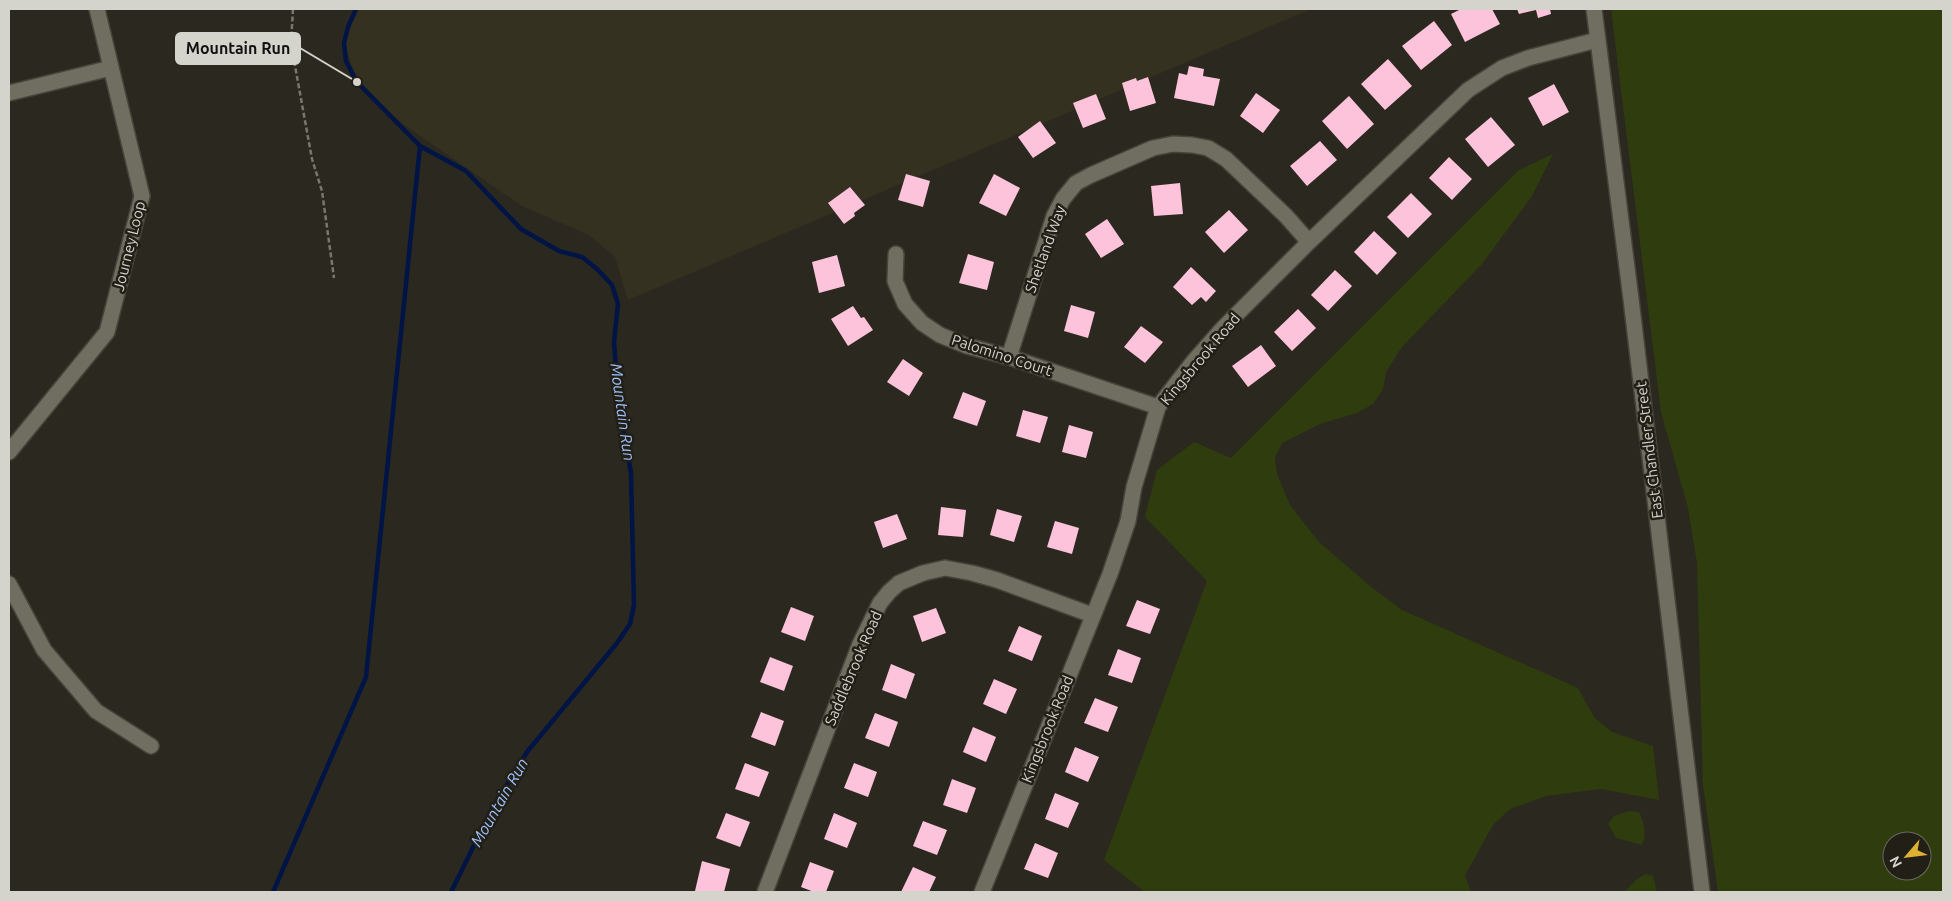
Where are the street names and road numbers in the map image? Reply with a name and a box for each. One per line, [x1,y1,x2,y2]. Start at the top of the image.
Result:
street label: Journey Loop [110,199,148,293]
street label: Shetland Way [1021,203,1069,295]
street label: Kingsbrook Road [1157,310,1243,408]
street label: Palomino Court [950,331,1055,379]
street label: East Chandler Street [1632,380,1666,520]
street label: Saddlebrook Road [821,608,885,728]
street label: Kingsbrook Road [1018,673,1076,785]

